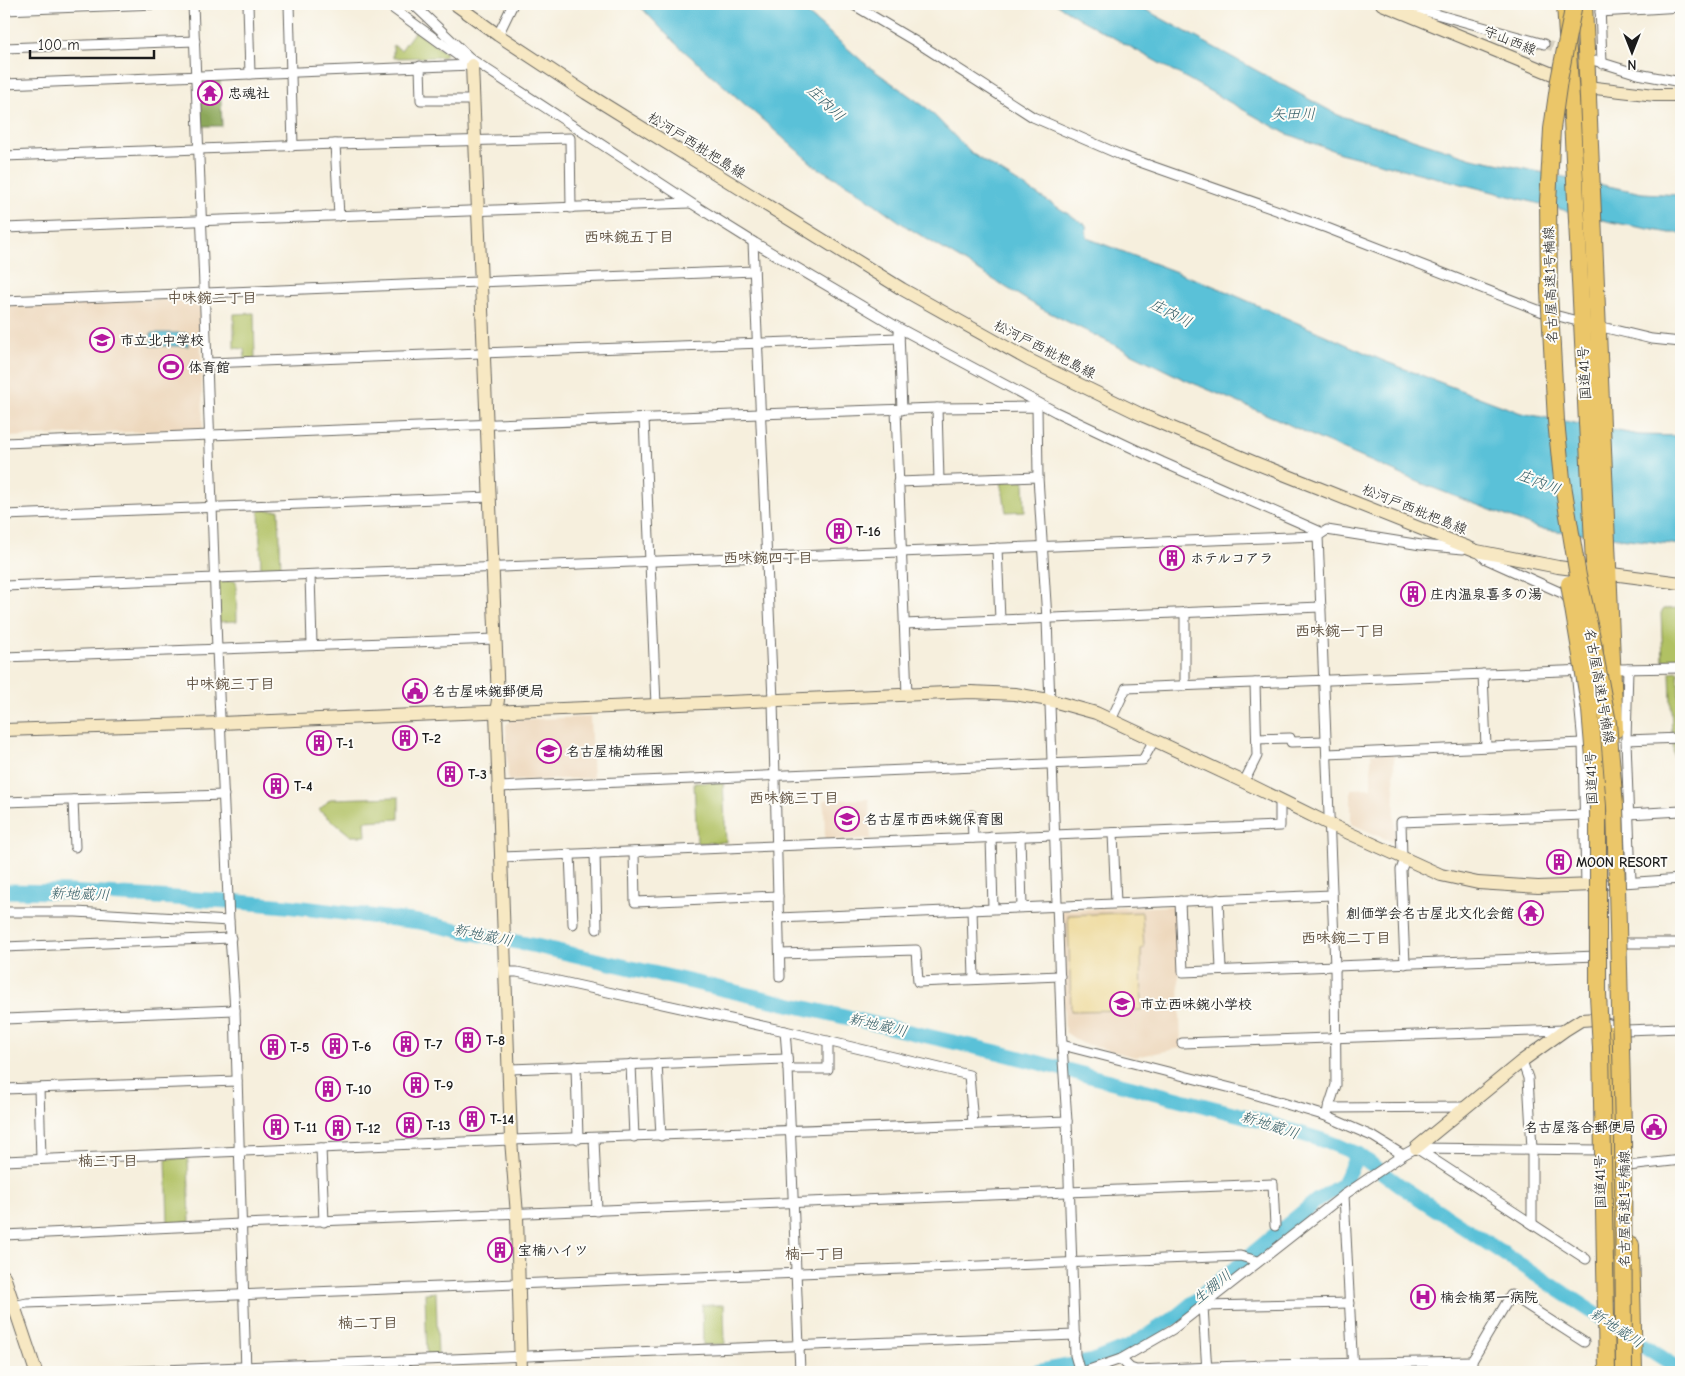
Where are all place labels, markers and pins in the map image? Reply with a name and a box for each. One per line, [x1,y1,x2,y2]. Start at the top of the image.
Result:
temple icon: 忠魂社 [197,80,223,106]
place label: 忠魂社 [228,85,270,102]
school or university icon: 市立北中学校 [89,327,115,353]
place label: 市立北中学校 [120,332,204,349]
sports icon: 体育館 [158,354,184,380]
place label: 体育館 [188,359,230,376]
building icon: T-16 [826,518,852,544]
place label: T-16 [856,523,881,540]
building icon: ホテルコアラ [1159,545,1185,571]
place label: ホテルコアラ [1190,550,1273,567]
building icon: 庄内温泉喜多の湯 [1400,581,1426,607]
place label: 庄内温泉喜多の湯 [1430,586,1542,603]
public building icon: 名古屋味鋺郵便局 [402,678,428,704]
place label: 名古屋味鋺郵便局 [432,683,544,700]
building icon: T-2 [392,725,418,751]
building icon: T-1 [306,730,332,756]
place label: T-2 [422,730,441,747]
place label: T-1 [336,735,354,752]
school or university icon: 名古屋楠幼稚園 [536,738,562,764]
place label: 名古屋楠幼稚園 [566,743,664,760]
building icon: T-3 [437,761,463,787]
place label: T-3 [468,766,487,783]
building icon: T-4 [263,773,289,799]
place label: T-4 [294,778,313,795]
school or university icon: 名古屋市西味鋺保育園 [834,806,860,832]
place label: 名古屋市西味鋺保育園 [864,811,1004,828]
building icon: MOON RESORT [1546,849,1572,875]
place label: MOON RESORT [1576,854,1668,871]
temple icon: 創価学会名古屋北文化会館 [1518,900,1544,926]
place label: 創価学会名古屋北文化会館 [1346,905,1514,922]
school or university icon: 市立西味鋺小学校 [1109,991,1135,1017]
place label: 市立西味鋺小学校 [1140,996,1252,1013]
building icon: T-8 [455,1027,481,1053]
building icon: T-7 [393,1031,419,1057]
place label: T-8 [486,1032,505,1049]
building icon: T-6 [322,1033,348,1059]
building icon: T-5 [260,1034,286,1060]
place label: T-7 [424,1036,443,1053]
place label: T-6 [352,1038,371,1055]
place label: T-5 [290,1039,310,1056]
building icon: T-9 [403,1072,429,1098]
building icon: T-10 [315,1076,341,1102]
place label: T-9 [434,1077,453,1094]
place label: T-10 [346,1081,372,1098]
building icon: T-14 [459,1106,485,1132]
place label: T-14 [490,1111,514,1128]
building icon: T-13 [396,1112,422,1138]
building icon: T-11 [263,1114,289,1140]
public building icon: 名古屋落合郵便局 [1641,1114,1667,1140]
building icon: T-12 [325,1115,351,1141]
place label: T-13 [426,1117,451,1134]
place label: T-11 [294,1119,317,1136]
place label: 名古屋落合郵便局 [1524,1119,1636,1136]
place label: T-12 [356,1120,381,1137]
building icon: 宝楠ハイツ [487,1237,513,1263]
place label: 宝楠ハイツ [518,1242,588,1259]
hospital icon: 楠会楠第一病院 [1410,1284,1436,1310]
place label: 楠会楠第一病院 [1440,1289,1538,1306]

